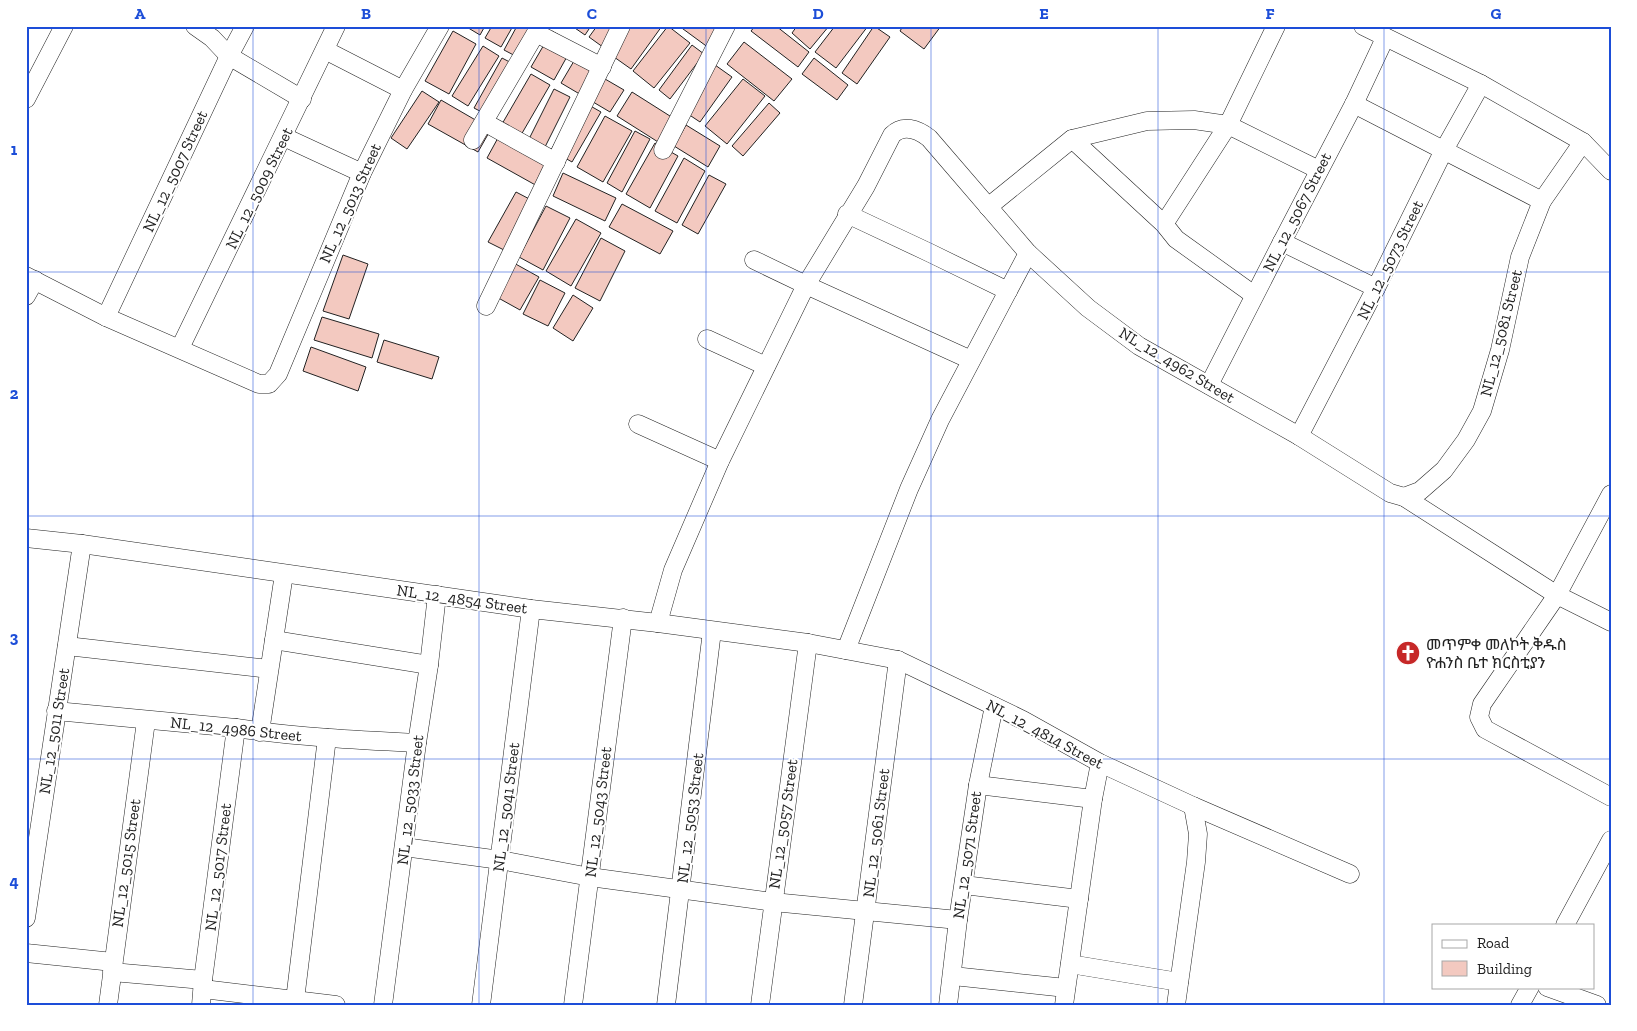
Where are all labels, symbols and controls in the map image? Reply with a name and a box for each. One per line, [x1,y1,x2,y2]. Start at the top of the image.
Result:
text: A [135,4,146,23]
text: B [361,4,371,23]
text: C [587,4,597,23]
text: D [812,4,824,23]
text: E [1039,4,1049,23]
text: F [1265,4,1275,23]
text: G [1491,4,1502,23]
street label: NL_12_5007 Street [139,107,212,235]
street label: NL_12_5009 Street [221,124,297,252]
text: 1 [11,140,18,159]
street label: NL_12_5013 Street [315,140,385,266]
street label: NL_12_5067 Street [1259,149,1335,275]
street label: NL_12_5073 Street [1353,197,1427,323]
street label: NL_12_5081 Street [1476,268,1526,398]
street label: NL_12_4962 Street [1116,323,1238,407]
text: 2 [10,384,19,403]
street label: NL_12_4854 Street [395,580,529,618]
text: 3 [10,628,19,647]
place label: መጥምቀ መለኮት ቅዱስ ዮሐንስ ቤተ ክርስቲያን [1426,635,1567,672]
church icon: መጥምቀ መለኮት ቅዱስ ዮሐንስ ቤተ ክርስቲያን [1395,640,1421,666]
street label: NL_12_5011 Street [35,666,73,795]
street label: NL_12_4814 Street [983,695,1107,773]
street label: NL_12_4986 Street [169,713,303,745]
street label: NL_12_5033 Street [393,734,427,866]
street label: NL_12_5041 Street [489,741,523,873]
street label: NL_12_5043 Street [581,745,615,879]
street label: NL_12_5053 Street [673,752,707,884]
street label: NL_12_5057 Street [764,758,802,890]
street label: NL_12_5061 Street [859,767,893,899]
street label: NL_12_5071 Street [949,790,985,920]
street label: NL_12_5015 Street [108,797,144,928]
street label: NL_12_5017 Street [201,802,235,932]
text: 4 [9,872,19,891]
legend [1432,924,1594,988]
text: Road [1477,934,1510,952]
text: Building [1477,960,1532,978]

